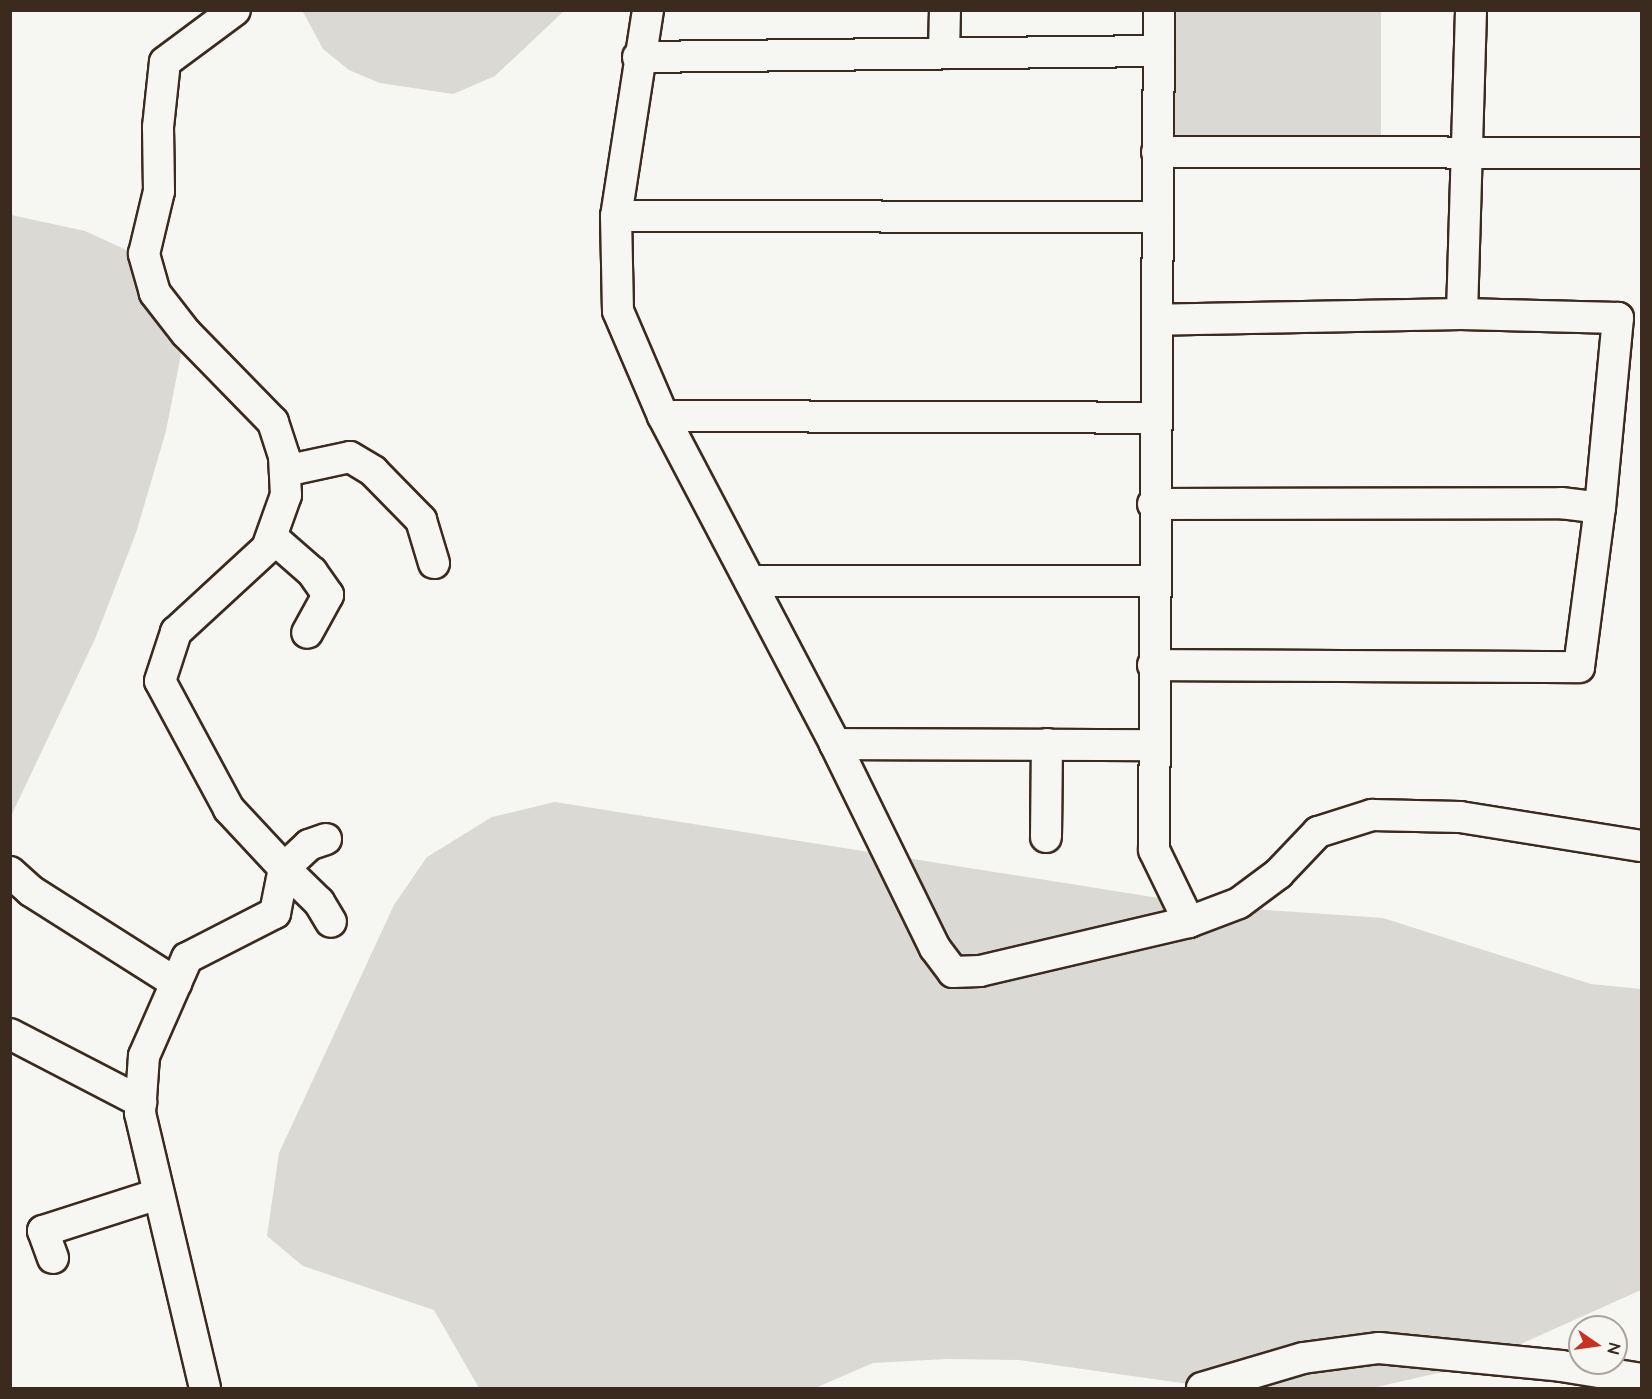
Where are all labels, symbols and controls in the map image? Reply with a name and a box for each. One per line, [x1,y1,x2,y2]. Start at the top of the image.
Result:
north arrow [1568,1315,1628,1375]
text: N [1602,1341,1625,1356]

